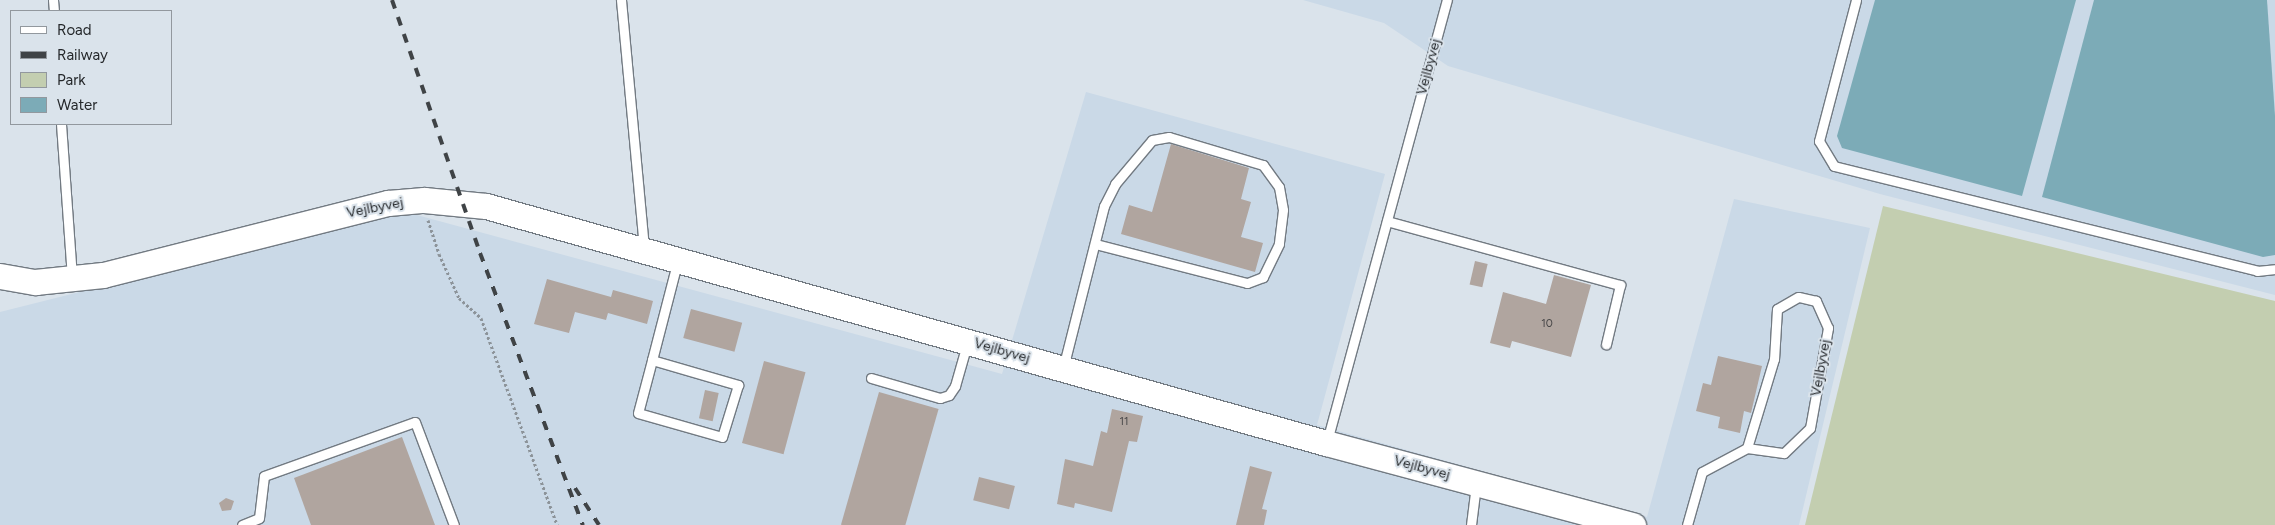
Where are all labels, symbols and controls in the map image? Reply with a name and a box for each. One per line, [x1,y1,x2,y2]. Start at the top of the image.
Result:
legend [10,10,172,125]
text: Road [57,21,92,39]
street label: Vejlbyvej [1413,37,1445,97]
text: Railway [57,46,108,64]
text: Park [57,71,86,89]
text: Water [57,96,97,114]
street label: Vejlbyvej [345,194,405,222]
house number: 10 [1541,317,1553,331]
street label: Vejlbyvej [972,335,1032,367]
street label: Vejlbyvej [1808,338,1834,398]
house number: 11 [1119,415,1129,429]
street label: Vejlbyvej [1392,452,1452,484]

